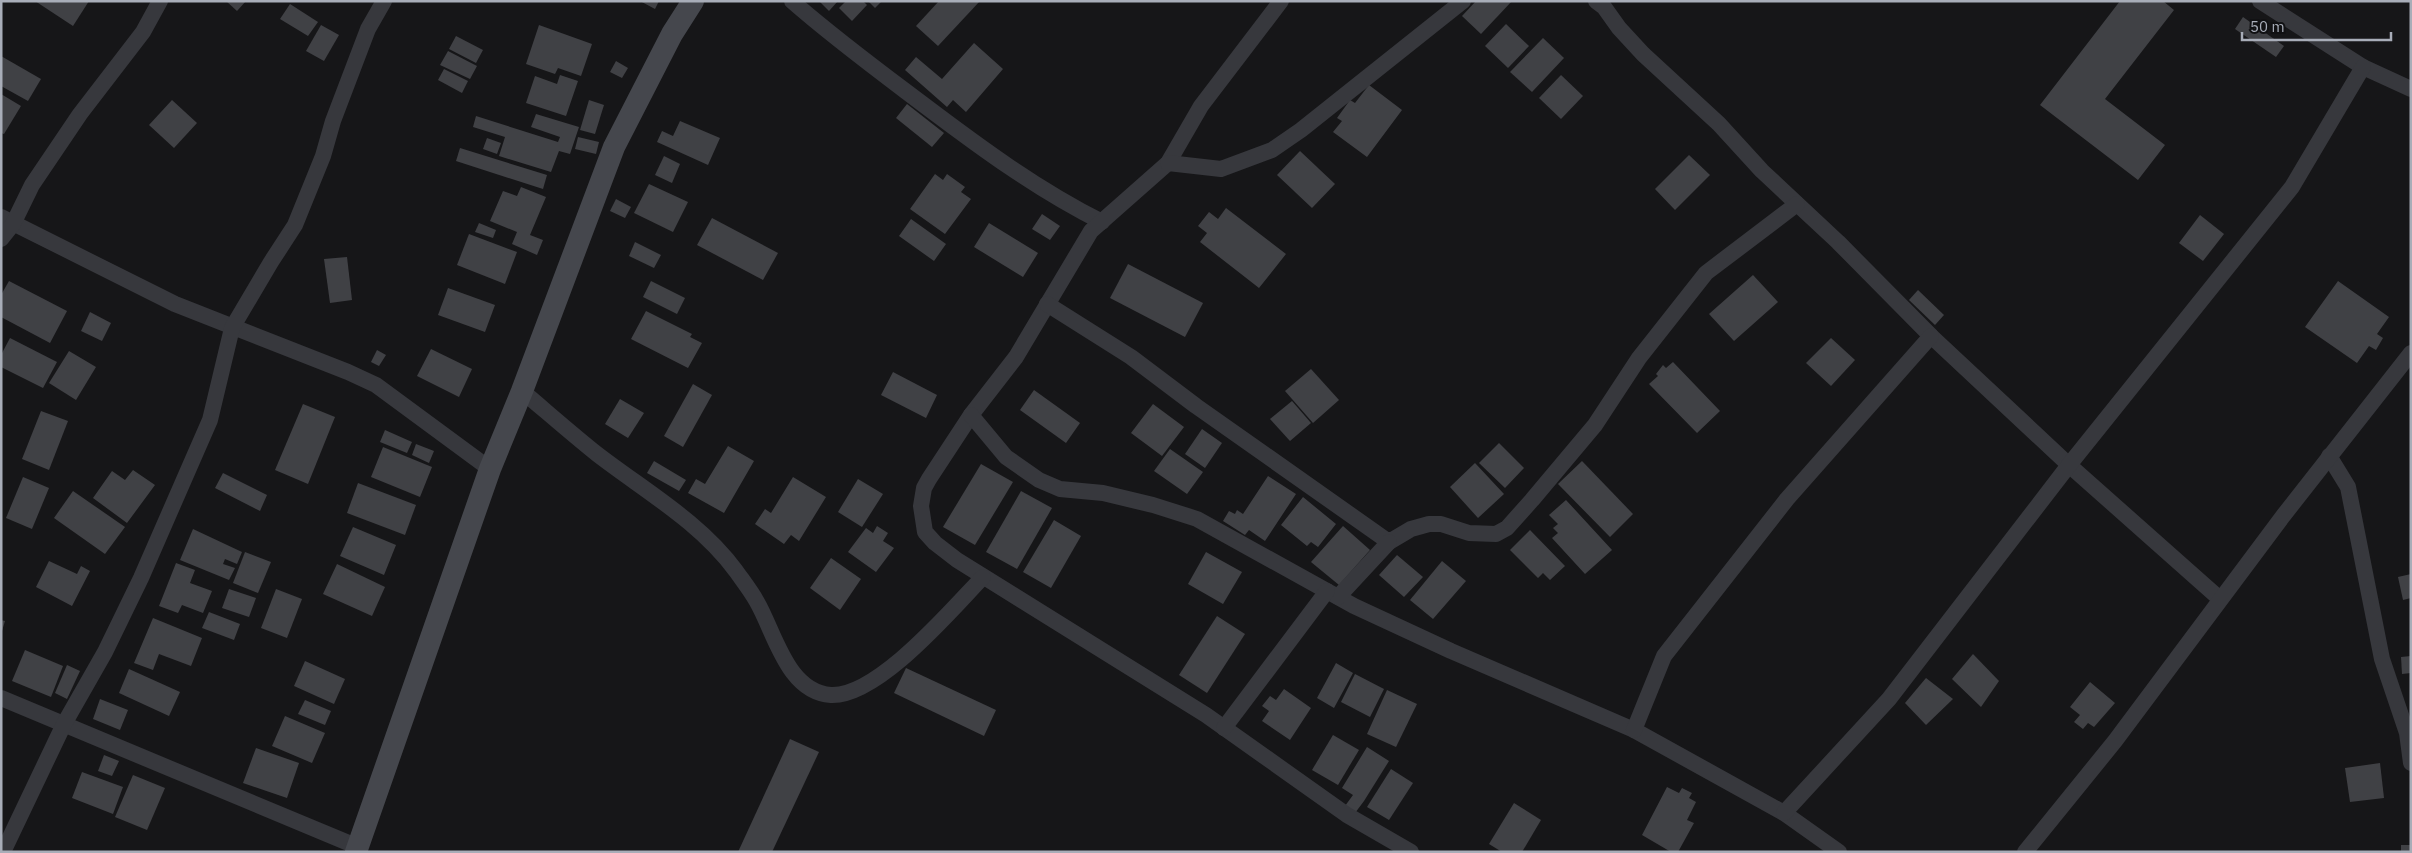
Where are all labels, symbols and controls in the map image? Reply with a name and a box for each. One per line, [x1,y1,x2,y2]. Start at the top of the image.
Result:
scale bar [2242,10,2391,42]
text: 50 m [2250,17,2285,36]

